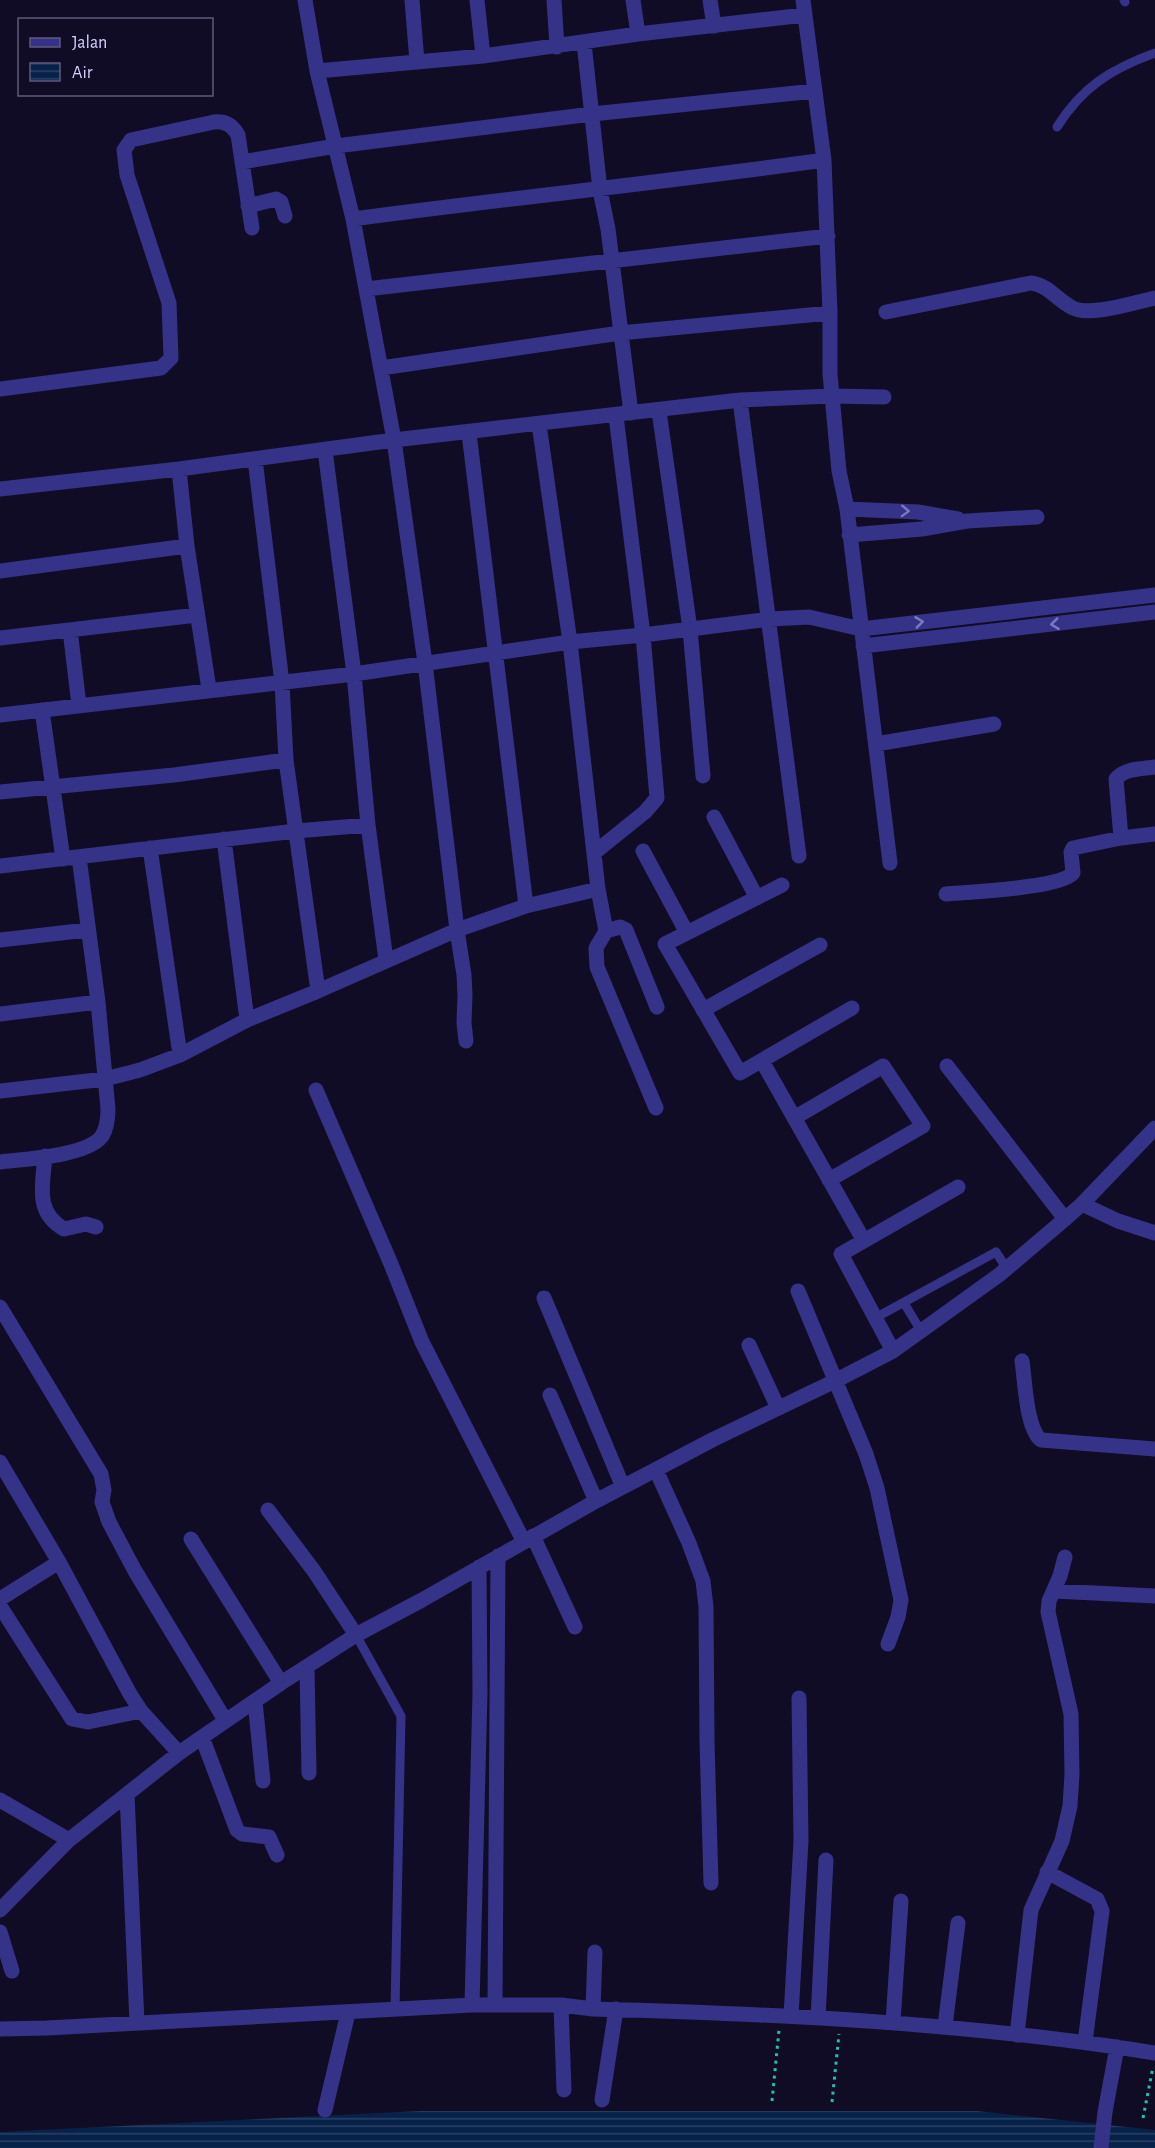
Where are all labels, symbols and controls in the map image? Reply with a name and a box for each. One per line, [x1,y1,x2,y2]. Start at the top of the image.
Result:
legend [18,18,213,96]
text: Jalan [72,34,107,52]
text: Air [72,64,93,82]
one-way arrow [901,505,910,518]
one-way arrow [914,616,924,628]
one-way arrow [1051,617,1060,630]

